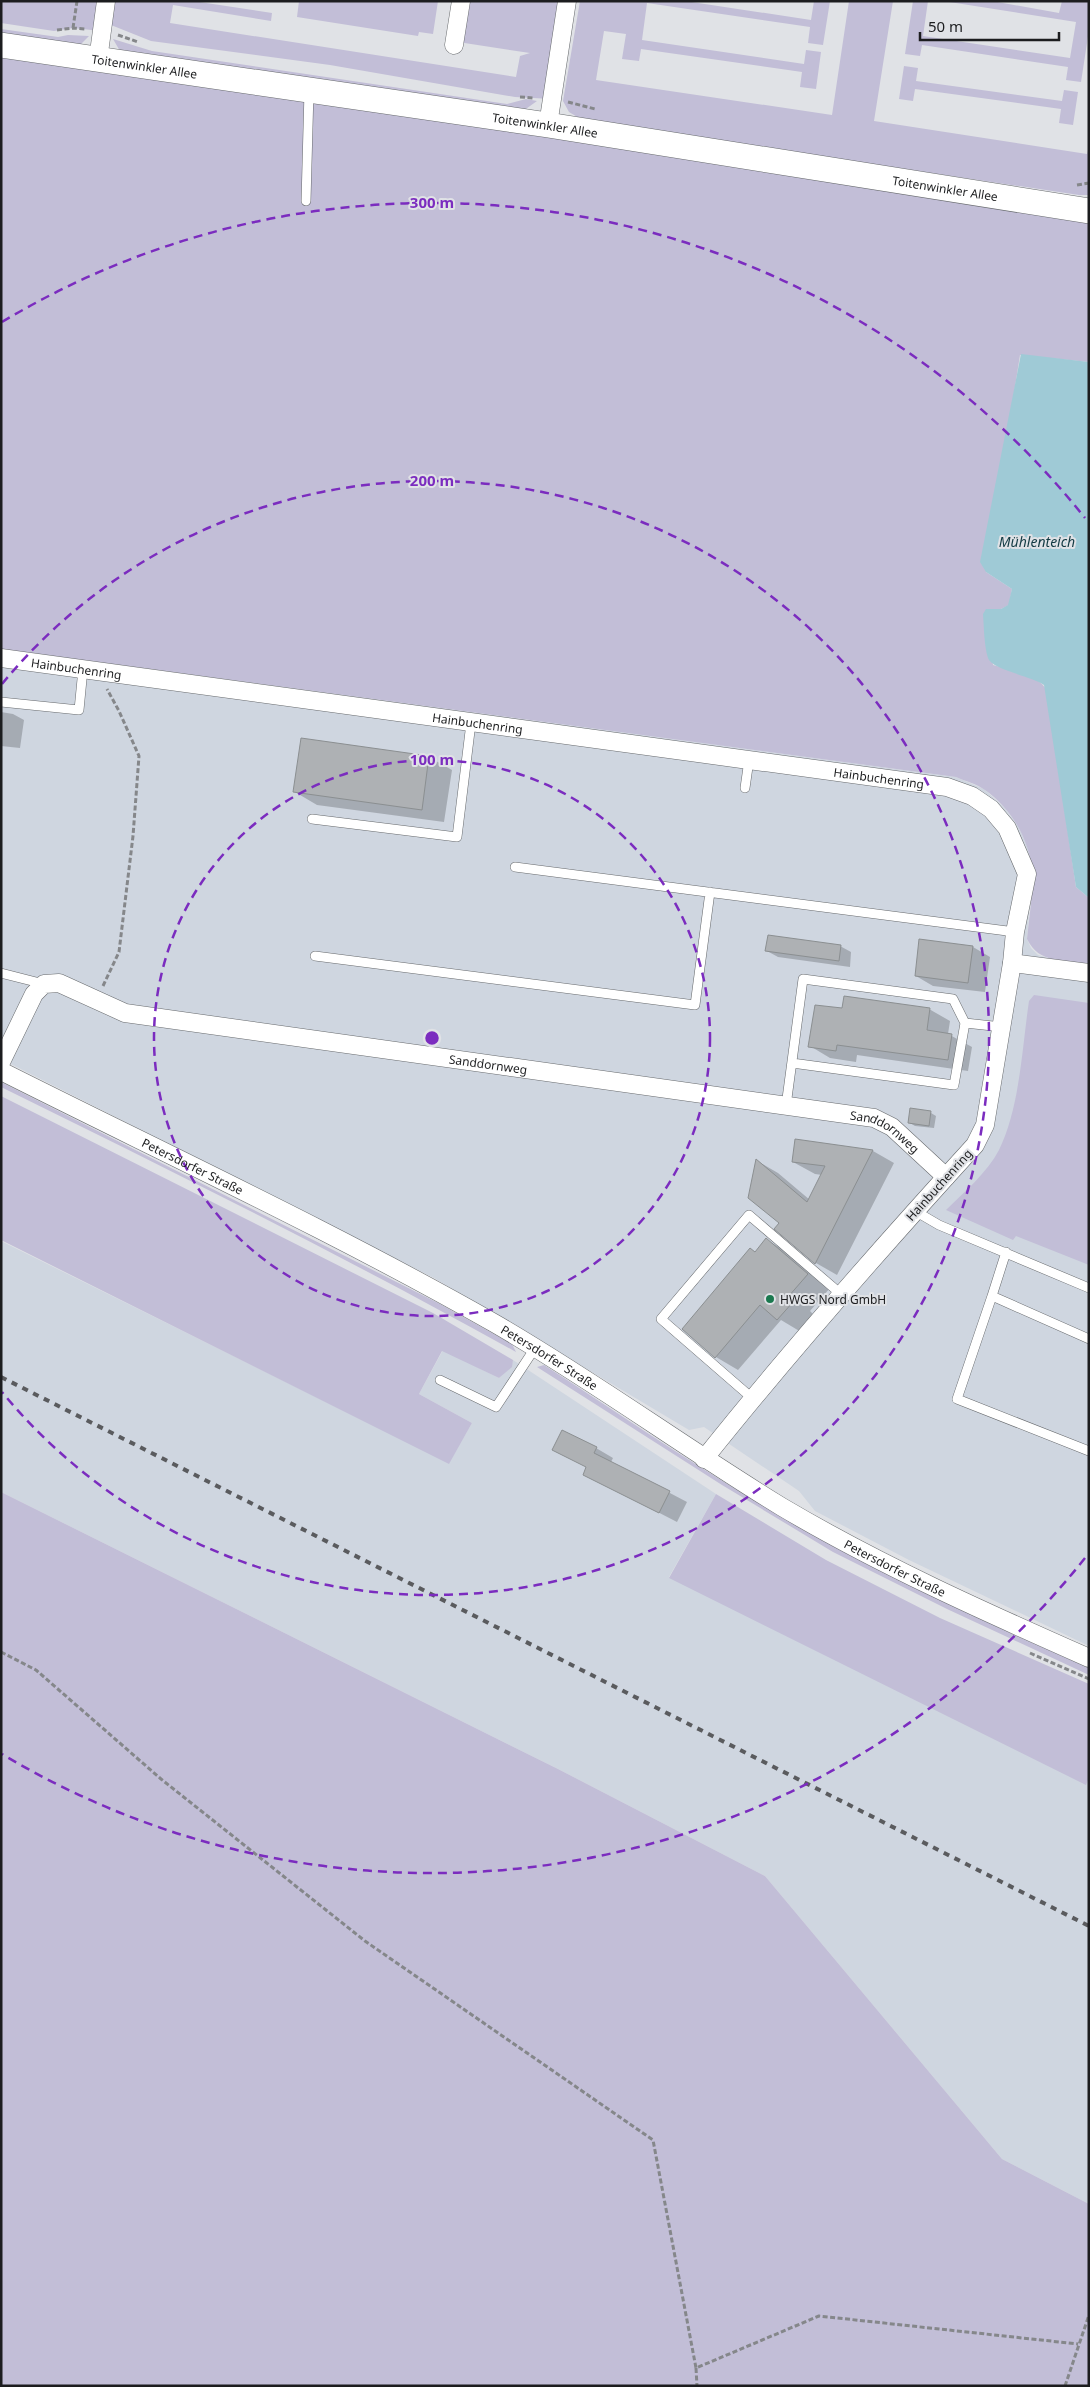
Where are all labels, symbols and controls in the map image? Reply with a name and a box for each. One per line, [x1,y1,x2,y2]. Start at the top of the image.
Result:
scale bar [920,10,1059,42]
text: 50 m [928,16,963,36]
street label: Toitenwinkler Allee [91,50,199,82]
street label: Toitenwinkler Allee [491,108,599,141]
street label: Toitenwinkler Allee [891,171,999,205]
text: 300 m [410,192,454,212]
text: 200 m [410,470,454,490]
water label: Mühlenteich [999,532,1075,551]
street label: Hainbuchenring [30,654,123,683]
street label: Hainbuchenring [431,708,524,738]
text: 100 m [410,749,454,769]
street label: Hainbuchenring [833,763,925,792]
centre of rings [423,1029,441,1047]
street label: Sanddornweg [448,1050,528,1078]
street label: Sanddornweg [849,1106,923,1157]
street label: Petersdorfer Straße [139,1134,247,1198]
street label: Hainbuchenring [902,1145,976,1225]
place label: HWGS Nord GmbH [780,1291,886,1308]
marker: HWGS Nord GmbH [764,1293,776,1305]
street label: Petersdorfer Straße [498,1320,602,1394]
street label: Petersdorfer Straße [841,1535,949,1600]

